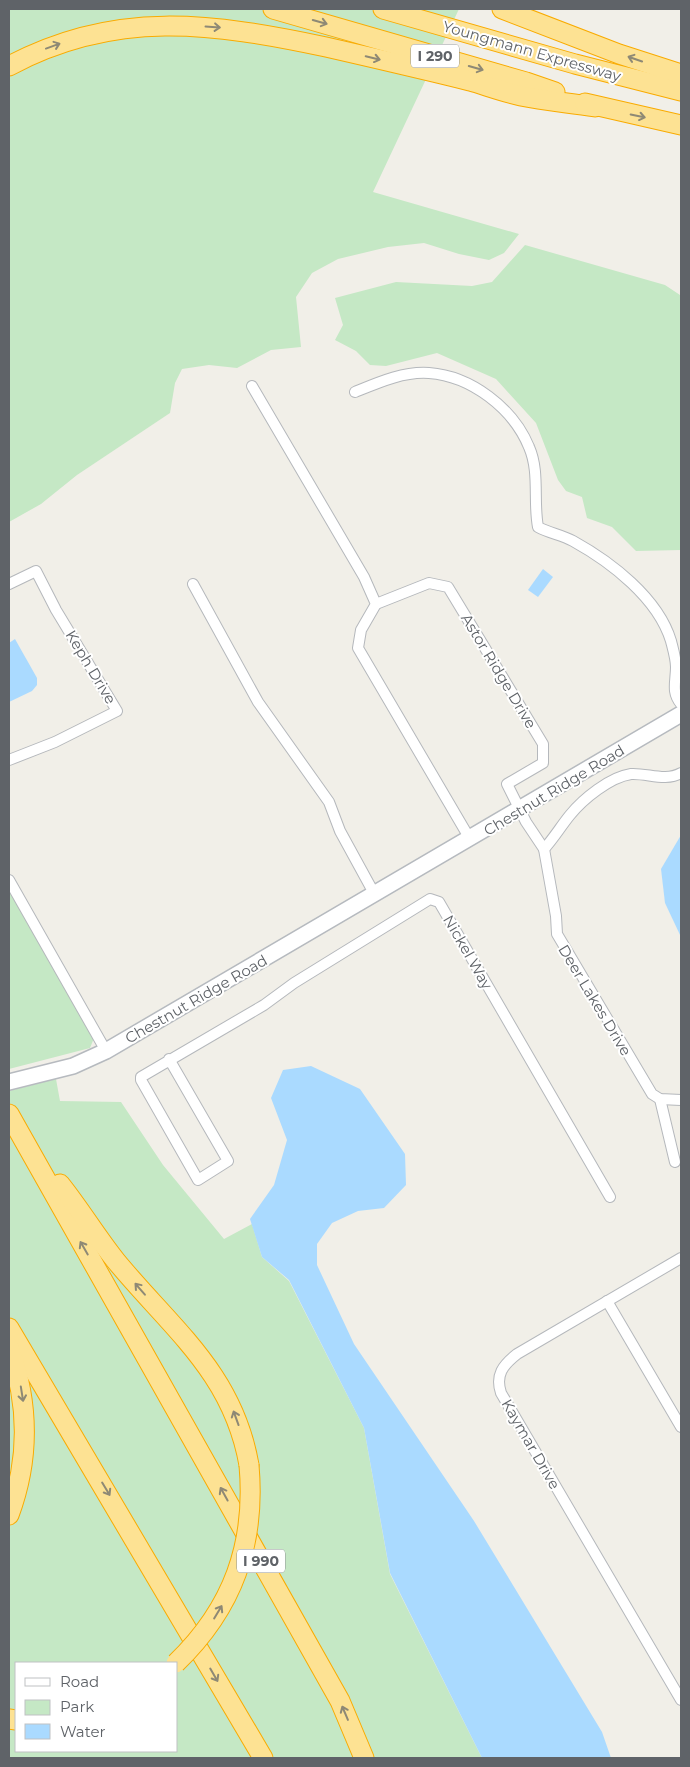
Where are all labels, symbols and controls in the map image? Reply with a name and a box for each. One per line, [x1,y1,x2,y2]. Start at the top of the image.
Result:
street label: Youngmann Expressway [441,16,624,86]
one-way arrow [312,18,328,28]
one-way arrow [205,22,221,32]
one-way arrow [45,41,60,50]
road number: I 290 [411,44,459,68]
one-way arrow [364,54,380,63]
one-way arrow [627,54,643,64]
one-way arrow [468,63,484,73]
one-way arrow [630,112,646,121]
street label: Astor Ridge Drive [457,610,541,732]
street label: Keph Drive [62,627,120,707]
street label: Chestnut Ridge Road [480,740,628,840]
street label: Nickel Way [439,911,497,993]
street label: Deer Lakes Drive [554,941,636,1059]
street label: Chestnut Ridge Road [122,951,270,1047]
one-way arrow [79,1241,89,1256]
one-way arrow [134,1282,146,1295]
one-way arrow [17,1386,27,1402]
street label: Kaymar Drive [497,1395,565,1493]
one-way arrow [231,1411,241,1426]
one-way arrow [101,1482,111,1496]
one-way arrow [219,1488,229,1502]
road number: I 990 [237,1550,285,1572]
one-way arrow [213,1606,223,1620]
legend [15,1662,178,1752]
one-way arrow [210,1667,220,1681]
text: Road [60,1672,99,1691]
text: Park [60,1697,94,1716]
one-way arrow [340,1706,349,1721]
text: Water [60,1722,106,1741]

